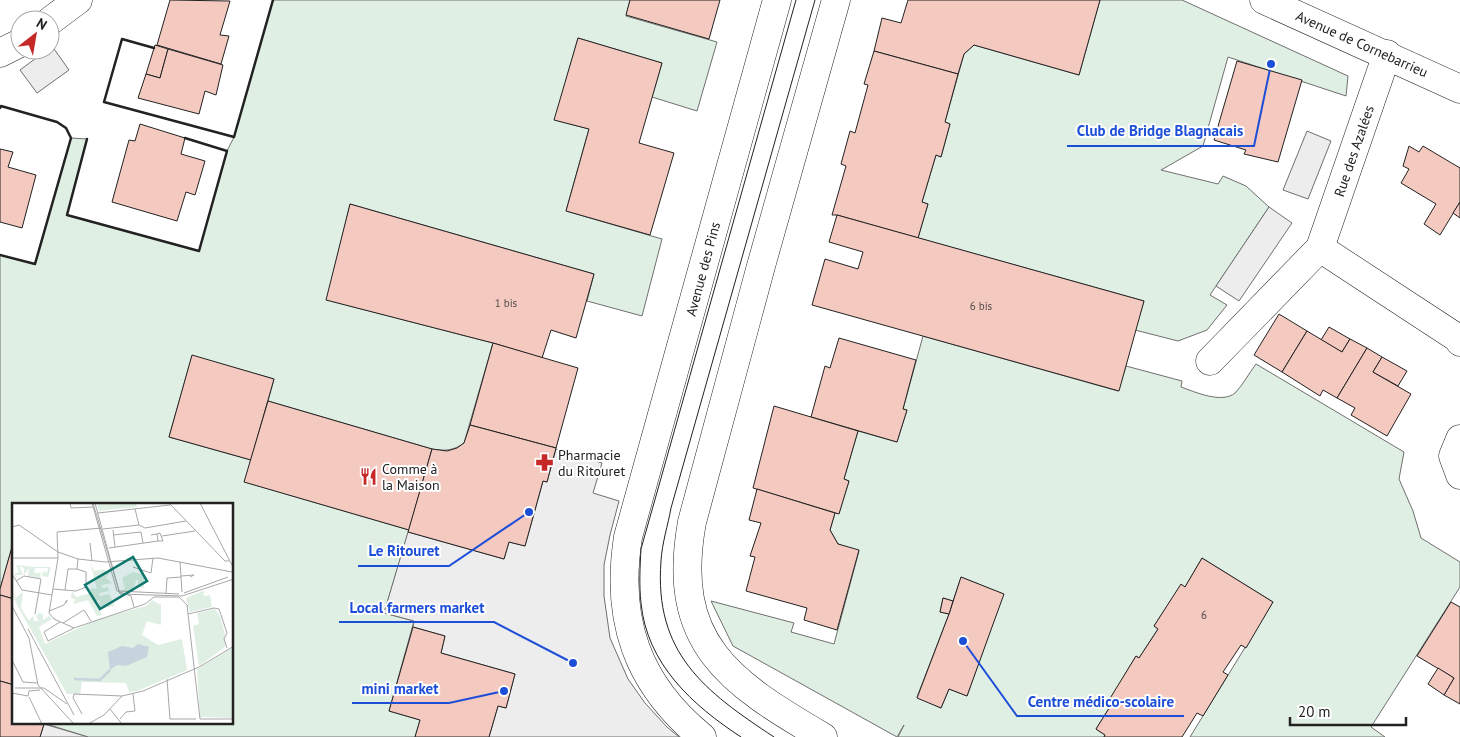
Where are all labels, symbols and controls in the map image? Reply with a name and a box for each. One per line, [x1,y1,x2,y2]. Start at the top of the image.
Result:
street label: Avenue de Cornebarrieu [1293,7,1431,81]
north arrow [10,10,60,60]
text: N [33,14,50,34]
street label: Rue des Azalées [1330,103,1378,199]
callout: Club de Bridge Blagnacais [1067,116,1254,146]
text: Club de Bridge Blagnacais [1077,121,1243,140]
street label: Avenue des Pins [682,220,724,318]
house number: 1 bis [495,296,518,310]
house number: 6 bis [970,299,993,313]
place label: Pharmacie du Ritouret [558,446,625,480]
pharmacy icon: Pharmacie du Ritouret [534,453,554,473]
place label: Comme à la Maison [382,460,440,494]
restaurant icon: Comme à la Maison [358,467,378,487]
inset map [12,503,234,724]
callout: Le Ritouret [358,536,449,566]
text: Le Ritouret [368,541,440,560]
callout: Local farmers market [339,592,494,622]
text: Local farmers market [350,598,485,617]
house number: 6 [1201,608,1207,622]
callout: mini market [352,673,449,703]
text: mini market [362,679,439,698]
callout: Centre médico-scolaire [1017,686,1184,716]
text: Centre médico-scolaire [1028,692,1175,711]
scale bar [1290,694,1406,726]
text: 20 m [1298,702,1331,721]

